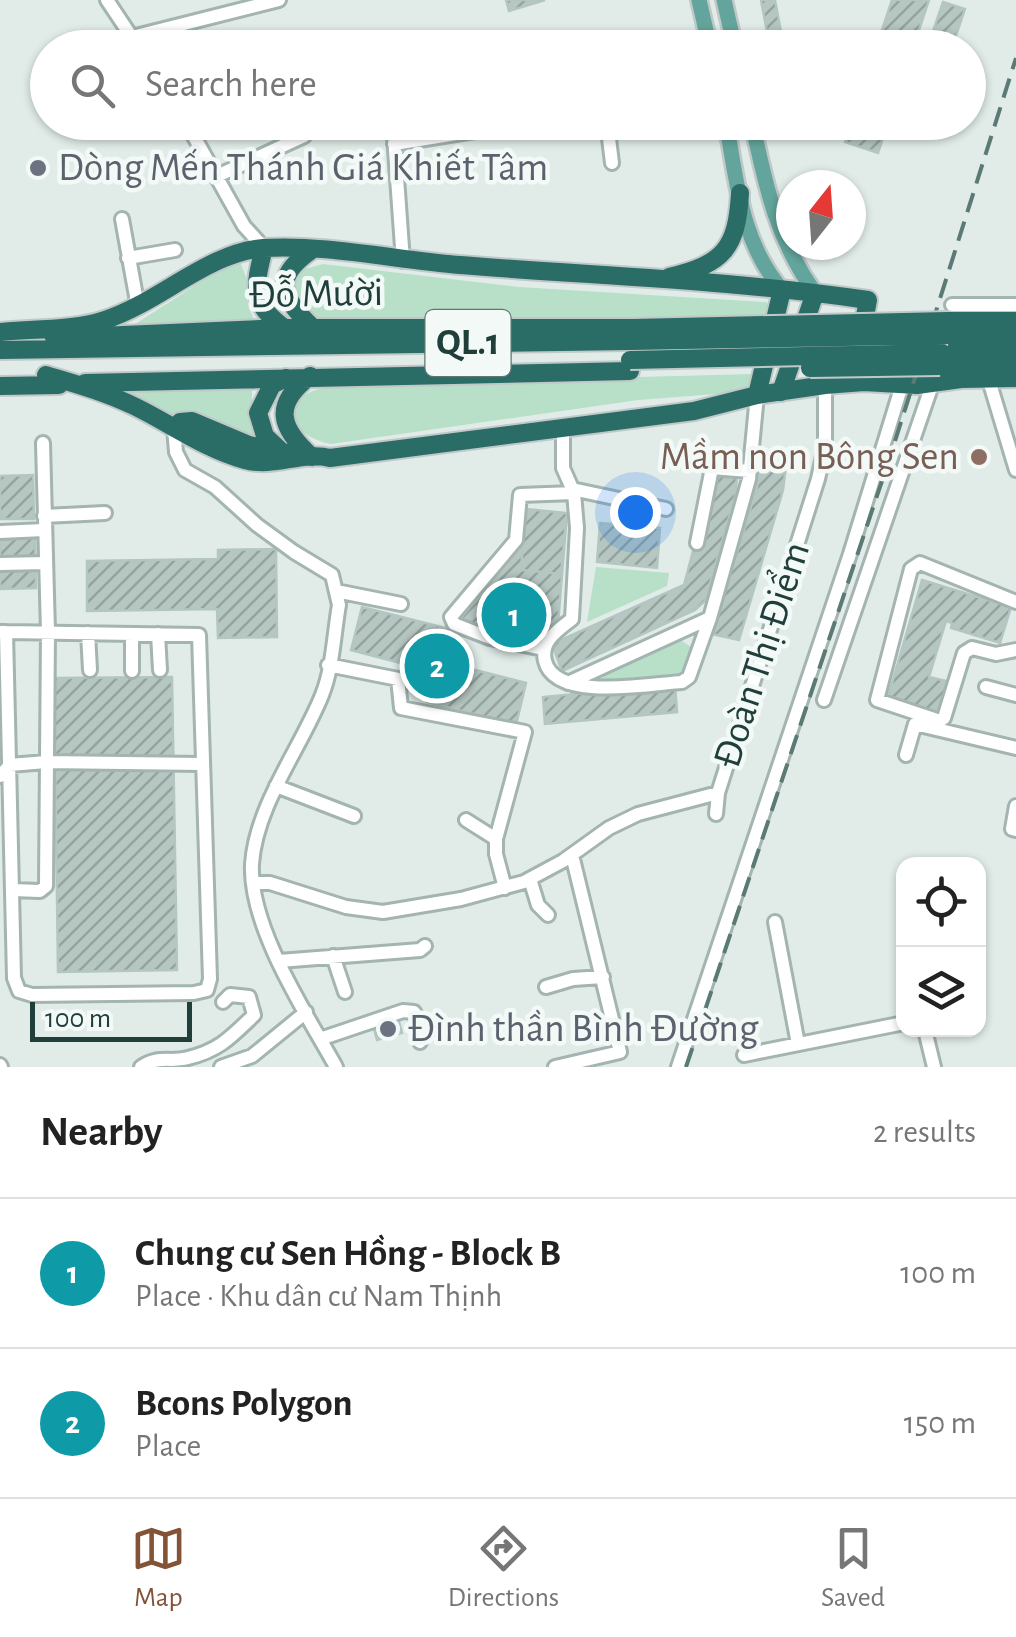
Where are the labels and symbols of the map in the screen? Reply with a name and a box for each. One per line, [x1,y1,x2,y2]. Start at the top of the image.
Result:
place label: Dòng Mến Thánh Giá Khiết Tâm [58,148,548,188]
marker: Dòng Mến Thánh Giá Khiết Tâm [27,157,49,179]
north arrow [776,170,866,260]
street label: Đỗ Mười [248,271,384,315]
road number: QL.1 [426,310,510,376]
place label: Mầm non Bông Sen [660,437,959,477]
marker: Mầm non Bông Sen [968,446,990,468]
your location [610,487,661,538]
street label: Đoàn Thị Điểm [705,537,817,773]
pin: 1 [482,578,546,652]
pin: 2 [404,628,470,704]
scale bar [30,997,192,1042]
place label: Đình thần Bình Đường [408,1009,759,1049]
marker: Đình thần Bình Đường [377,1018,399,1040]

